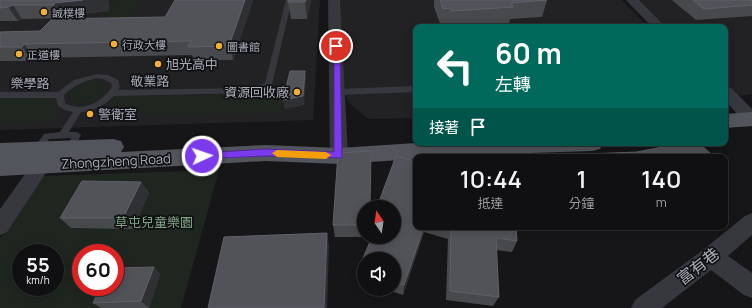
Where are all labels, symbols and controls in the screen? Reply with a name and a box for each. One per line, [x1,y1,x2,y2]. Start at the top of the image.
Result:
place label: 誠樸樓 [52,5,85,20]
marker: 誠樸樓 [39,7,49,17]
pin [319,29,353,63]
text: 60 m [495,34,562,72]
icon: arrive [325,35,347,57]
place label: 行政大樓 [122,37,166,52]
marker: 行政大樓 [109,39,119,49]
place label: 圖書館 [227,39,260,54]
icon: left [429,40,481,92]
marker: 圖書館 [214,41,224,51]
place label: 正道樓 [27,47,60,62]
marker: 正道樓 [14,49,24,59]
place label: 旭光高中 [166,55,218,73]
marker: 旭光高中 [153,59,163,69]
street label: 敬業路 [130,72,170,90]
text: 左轉 [495,72,531,96]
street label: 樂學路 [10,74,50,92]
place label: 資源回收廠 [224,83,289,101]
marker: 資源回收廠 [292,87,302,97]
place label: 警衛室 [98,105,137,123]
marker: 警衛室 [85,109,95,119]
icon: arrive [467,116,489,138]
text: 接著 [429,117,459,138]
position arrow [181,135,223,177]
street label: Zhongzheng Road [61,149,171,173]
text: 10:44 [460,162,522,195]
text: 1 [577,162,587,195]
text: 140 [641,162,681,195]
text: m [656,193,667,211]
text: 抵達 [478,194,504,212]
text: 分鐘 [569,194,595,212]
north arrow [357,200,401,244]
map controls [357,200,401,296]
park label: 草屯兒童樂園 [115,213,193,231]
street label: 富有巷 [672,243,724,289]
speed limit sign: 60 [72,244,124,296]
text: 55 [26,251,50,278]
button: sound [357,252,401,296]
text: km/h [26,273,50,287]

